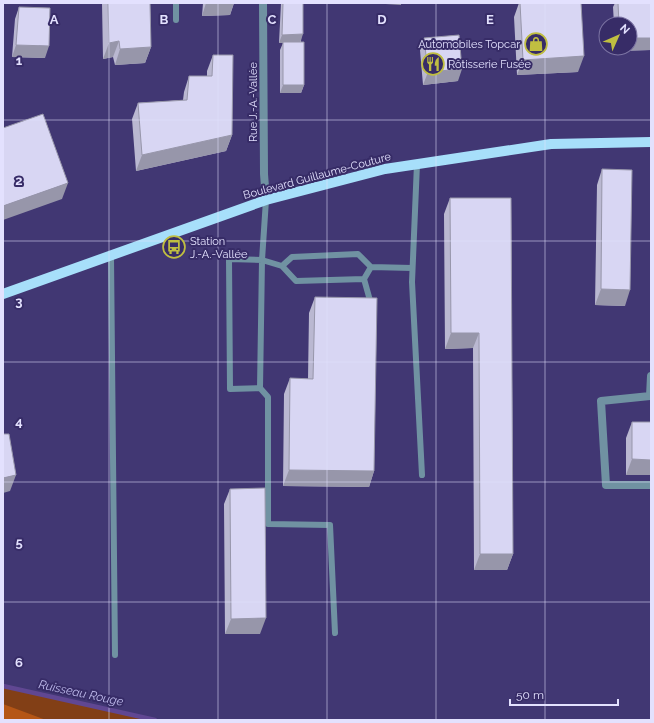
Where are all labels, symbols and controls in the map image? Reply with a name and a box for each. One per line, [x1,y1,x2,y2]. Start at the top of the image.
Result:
text: A [50,12,59,27]
text: B [160,12,169,27]
text: C [268,12,277,27]
text: D [377,12,387,27]
text: E [486,12,494,27]
north arrow [598,16,638,56]
text: N [617,22,632,37]
shop icon: Automobiles Topcar [523,31,549,57]
place label: Automobiles Topcar [418,38,520,51]
restaurant icon: Rôtisserie Fusée [420,51,446,77]
text: 1 [16,53,23,68]
place label: Rôtisserie Fusée [448,58,532,71]
street label: Rue J.-A.-Vallée [247,61,260,142]
street label: Boulevard Guillaume-Couture [242,150,393,202]
text: 2 [15,173,23,188]
bus stop icon: Station J.-A.-Vallée [161,234,187,260]
place label: Station J.-A.-Vallée [190,235,248,261]
text: 3 [15,294,23,309]
text: 4 [15,414,23,429]
text: 5 [15,535,23,550]
text: 6 [15,655,23,670]
water label: Ruisseau Rouge [37,677,125,709]
scale bar [510,681,618,707]
text: 50 m [516,688,544,702]

